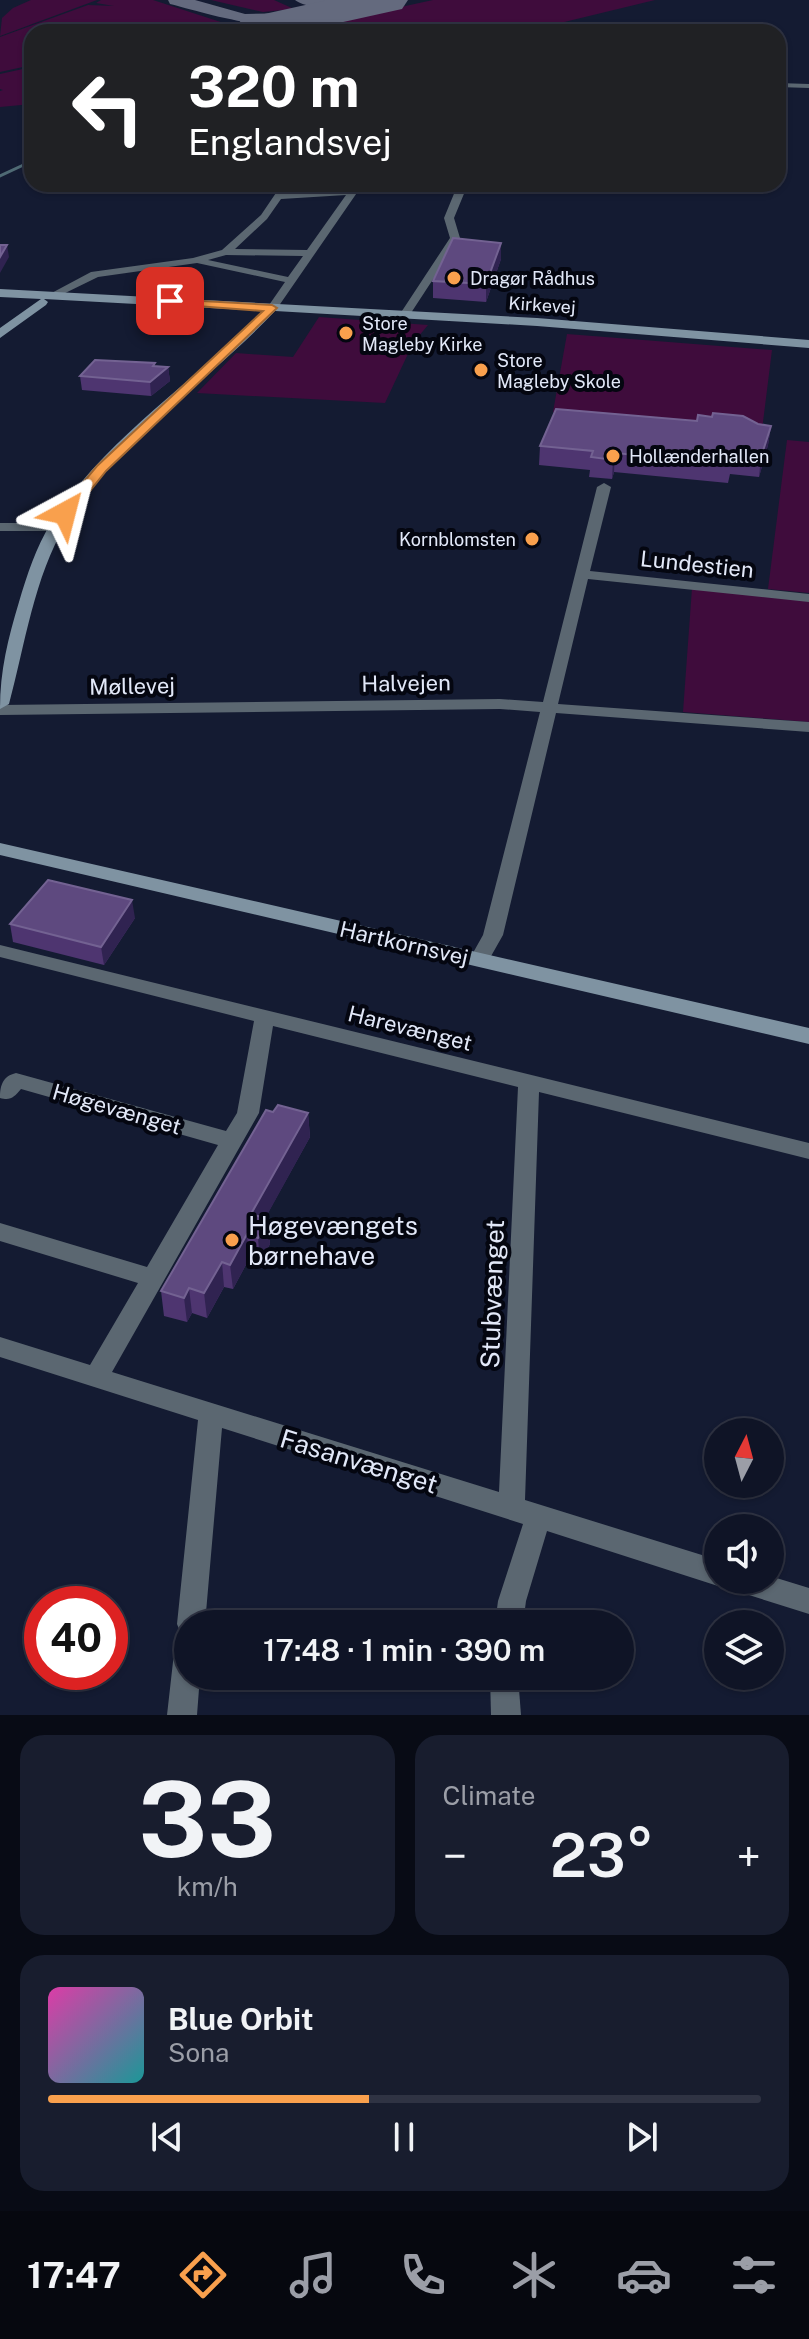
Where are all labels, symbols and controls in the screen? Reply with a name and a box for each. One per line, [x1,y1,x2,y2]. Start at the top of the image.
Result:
text: 320 m [188,54,360,120]
icon: left [56,56,160,160]
text: Englandsvej [188,121,392,163]
pin [136,267,204,335]
place label: Dragør Rådhus [470,268,595,289]
marker: Dragør Rådhus [445,269,463,287]
icon: arrive [148,279,192,323]
street label: Kirkevej [508,292,576,318]
place label: Store Magleby Kirke [362,313,483,355]
marker: Store Magleby Kirke [337,324,355,342]
place label: Store Magleby Skole [497,350,621,392]
marker: Store Magleby Skole [472,361,490,379]
place label: Hollænderhallen [629,446,769,467]
marker: Hollænderhallen [604,447,622,465]
position arrow [23,471,107,555]
place label: Kornblomsten [399,529,516,550]
marker: Kornblomsten [523,530,541,548]
street label: Lundestien [639,545,755,583]
street label: Halvejen [361,669,451,697]
street label: Møllevej [89,672,175,700]
street label: Hartkornsvej [337,916,471,970]
street label: Harevænget [345,1000,475,1056]
street label: Høgevænget [50,1078,184,1140]
place label: Høgevængets børnehave [248,1210,418,1271]
street label: Stubvænget [474,1219,510,1369]
marker: Høgevængets børnehave [223,1231,241,1249]
north arrow [704,1418,784,1498]
map controls [704,1418,784,1690]
street label: Fasanvænget [276,1422,442,1500]
button: sound [704,1514,784,1594]
speed limit sign: 40 [24,1586,128,1690]
button: layers [704,1610,784,1690]
text: 17:48 · 1 min · 390 m [263,1632,545,1668]
text: 33 [138,1758,276,1880]
text: Climate [443,1780,536,1811]
text: 23° [550,1820,654,1891]
text: − [443,1830,467,1882]
text: + [737,1830,761,1882]
text: km/h [177,1871,238,1902]
text: Blue Orbit [168,2001,314,2037]
text: Sona [168,2037,229,2068]
icon: previous [145,2115,189,2159]
icon: pause [382,2115,426,2159]
icon: next [620,2115,664,2159]
icon: directions [175,2247,231,2303]
icon: music [285,2247,341,2303]
icon: phone [395,2247,451,2303]
icon: climate [506,2247,562,2303]
icon: car [616,2247,672,2303]
icon: filters [726,2247,782,2303]
text: 17:47 [27,2254,121,2296]

